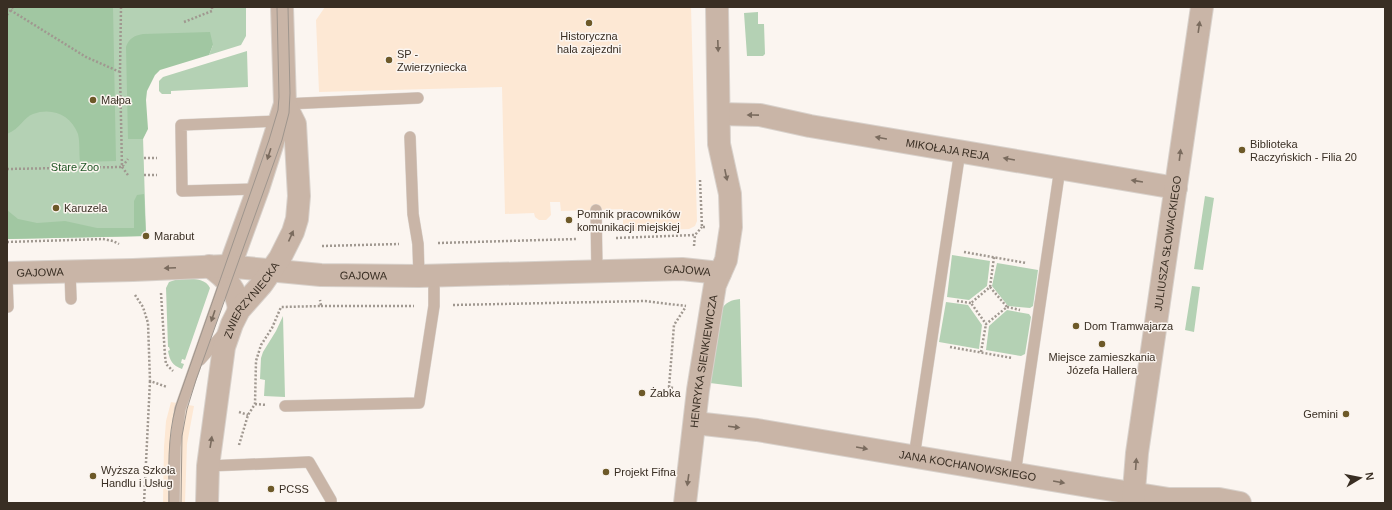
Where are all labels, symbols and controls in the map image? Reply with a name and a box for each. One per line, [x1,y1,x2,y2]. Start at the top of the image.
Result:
marker: Historyczna hala zajezdni [584,18,594,28]
one-way arrow [1196,21,1202,33]
place label: Historyczna hala zajezdni [557,30,621,55]
one-way arrow [714,40,721,52]
place label: SP - Zwierzyniecka [397,48,468,73]
marker: SP - Zwierzyniecka [384,55,394,65]
place label: Małpa [101,94,132,106]
marker: Małpa [88,95,98,105]
one-way arrow [746,112,759,118]
one-way arrow [875,134,887,140]
street label: MIKOŁAJA REJA [905,136,991,162]
place label: Biblioteka Raczyńskich - Filia 20 [1250,138,1357,163]
marker: Biblioteka Raczyńskich - Filia 20 [1237,145,1247,155]
one-way arrow [265,148,271,160]
one-way arrow [1177,149,1183,161]
one-way arrow [1003,156,1015,162]
park label: Stare Zoo [51,161,99,173]
one-way arrow [723,169,729,181]
street label: JULIUSZA SŁOWACKIEGO [1152,174,1183,312]
one-way arrow [1131,178,1143,184]
place label: Karuzela [64,202,108,214]
marker: Karuzela [51,203,61,213]
place label: Pomnik pracowników komunikacji miejskiej [577,208,680,233]
marker: Pomnik pracowników komunikacji miejskiej [564,215,574,225]
place label: Marabut [154,230,194,242]
marker: Marabut [141,231,151,241]
one-way arrow [288,231,294,242]
street label: ZWIERZYNIECKA [221,259,282,340]
street label: GAJOWA [664,263,712,278]
one-way arrow [164,265,176,272]
street label: GAJOWA [16,266,64,279]
street label: GAJOWA [340,269,388,282]
street label: HENRYKA SIENKIEWICZA [688,293,719,428]
one-way arrow [210,311,216,323]
place label: Dom Tramwajarza [1084,320,1174,332]
marker: Dom Tramwajarza [1071,321,1081,331]
marker: Miejsce zamieszkania Józefa Hallera [1097,339,1107,349]
place label: Miejsce zamieszkania Józefa Hallera [1049,351,1156,376]
place label: Żabka [650,387,681,399]
marker: Żabka [637,388,647,398]
place label: Gemini [1303,408,1338,420]
marker: Gemini [1341,409,1351,419]
one-way arrow [728,424,740,430]
one-way arrow [208,436,214,448]
one-way arrow [856,445,868,451]
street label: JANA KOCHANOWSKIEGO [898,448,1038,483]
one-way arrow [1132,458,1139,470]
north arrow [1340,458,1380,498]
place label: Wyższa Szkoła Handlu i Usług [101,464,176,489]
place label: Projekt Fifna [614,466,677,478]
marker: Projekt Fifna [601,467,611,477]
marker: Wyższa Szkoła Handlu i Usług [88,471,98,481]
text: N [1363,471,1376,481]
one-way arrow [685,474,691,486]
one-way arrow [1053,479,1065,485]
place label: PCSS [279,483,309,495]
marker: PCSS [266,484,276,494]

